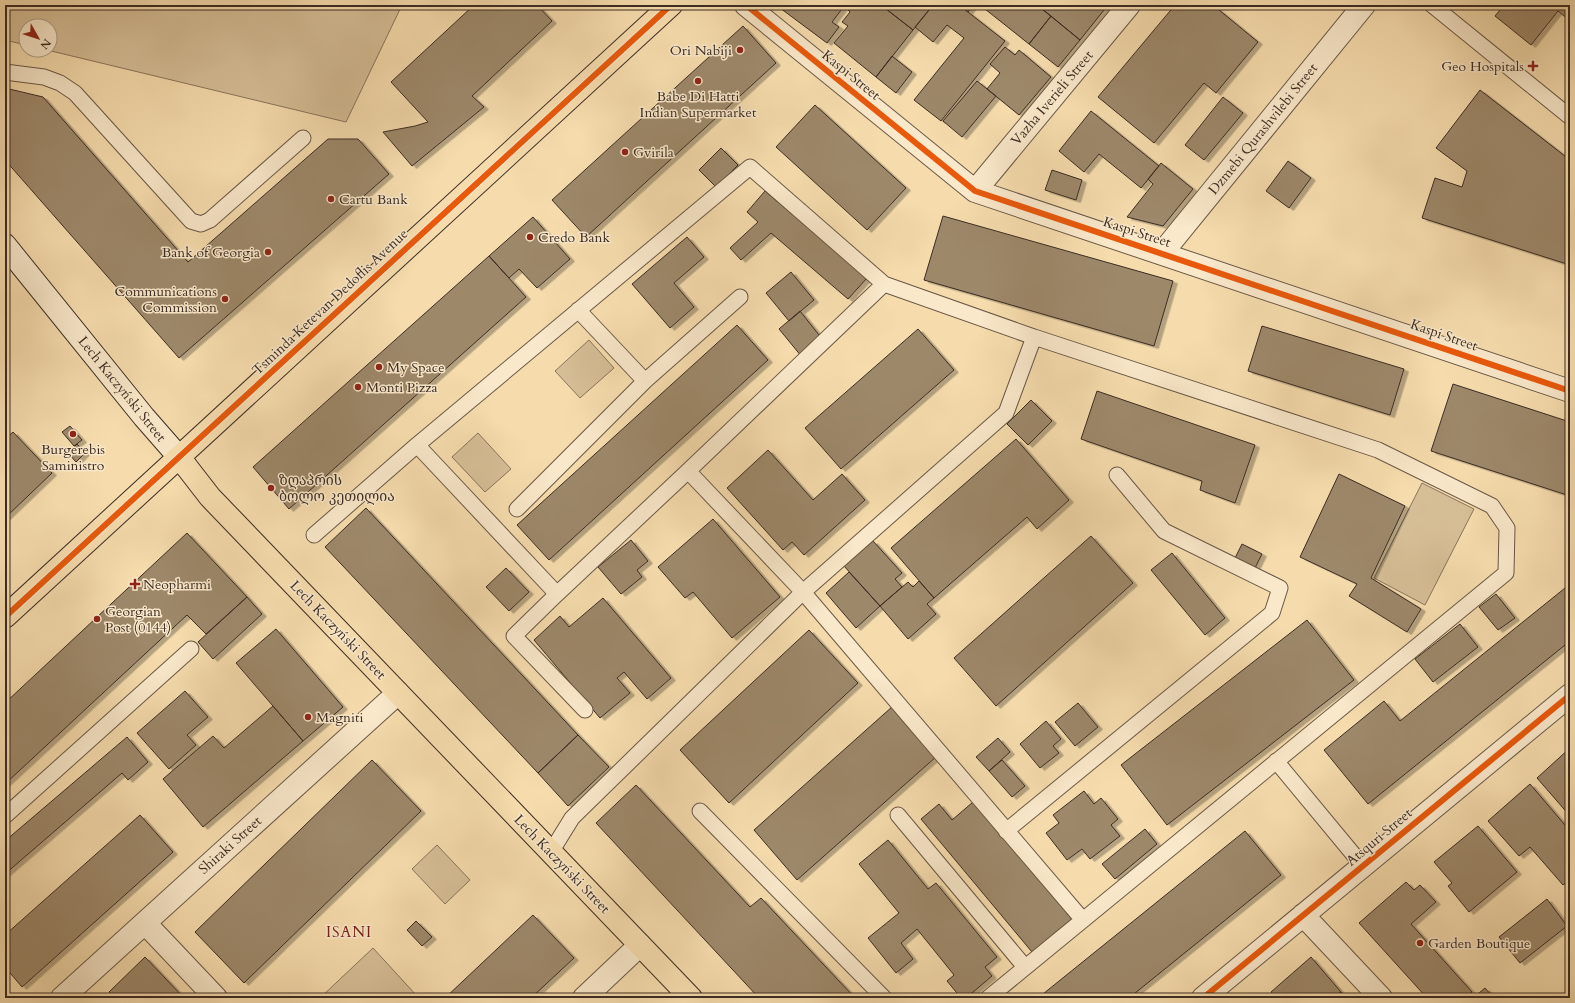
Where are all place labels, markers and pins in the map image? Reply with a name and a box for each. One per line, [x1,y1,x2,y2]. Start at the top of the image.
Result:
place label: Ori Nabiji [670,41,732,60]
marker: Ori Nabiji [735,45,745,55]
place label: Geo Hospitals [1441,57,1524,76]
marker: Geo Hospitals [1527,60,1539,72]
marker: Babe Di Hatti Indian Supermarket [693,76,703,86]
place label: Babe Di Hatti Indian Supermarket [640,87,757,122]
place label: Gvirila [633,143,674,162]
marker: Gvirila [620,147,630,157]
place label: Cartu Bank [339,190,408,209]
marker: Cartu Bank [326,194,336,204]
place label: Credo Bank [538,228,610,247]
marker: Credo Bank [525,232,535,242]
place label: Bank of Georgia [162,243,260,262]
marker: Bank of Georgia [263,247,273,257]
place label: Communications Commission [114,282,217,317]
marker: Communications Commission [220,294,230,304]
place label: My Space [387,358,445,377]
marker: My Space [374,362,384,372]
place label: Monti Pizza [366,378,438,397]
marker: Monti Pizza [353,382,363,392]
marker: Burgerebis Saministro [68,429,78,439]
place label: Burgerebis Saministro [41,440,105,475]
place label: ზღაპრის ბოლო კეთილია [279,471,395,506]
marker: ზღაპრის ბოლო კეთილია [266,483,276,493]
place label: Neopharmi [143,575,211,594]
marker: Neopharmi [130,579,140,589]
place label: Georgian Post (0144) [105,602,171,637]
marker: Georgian Post (0144) [92,614,102,624]
place label: Magniti [316,708,363,727]
marker: Magniti [303,712,313,722]
place label: Garden Boutique [1428,934,1530,953]
marker: Garden Boutique [1415,938,1425,948]

